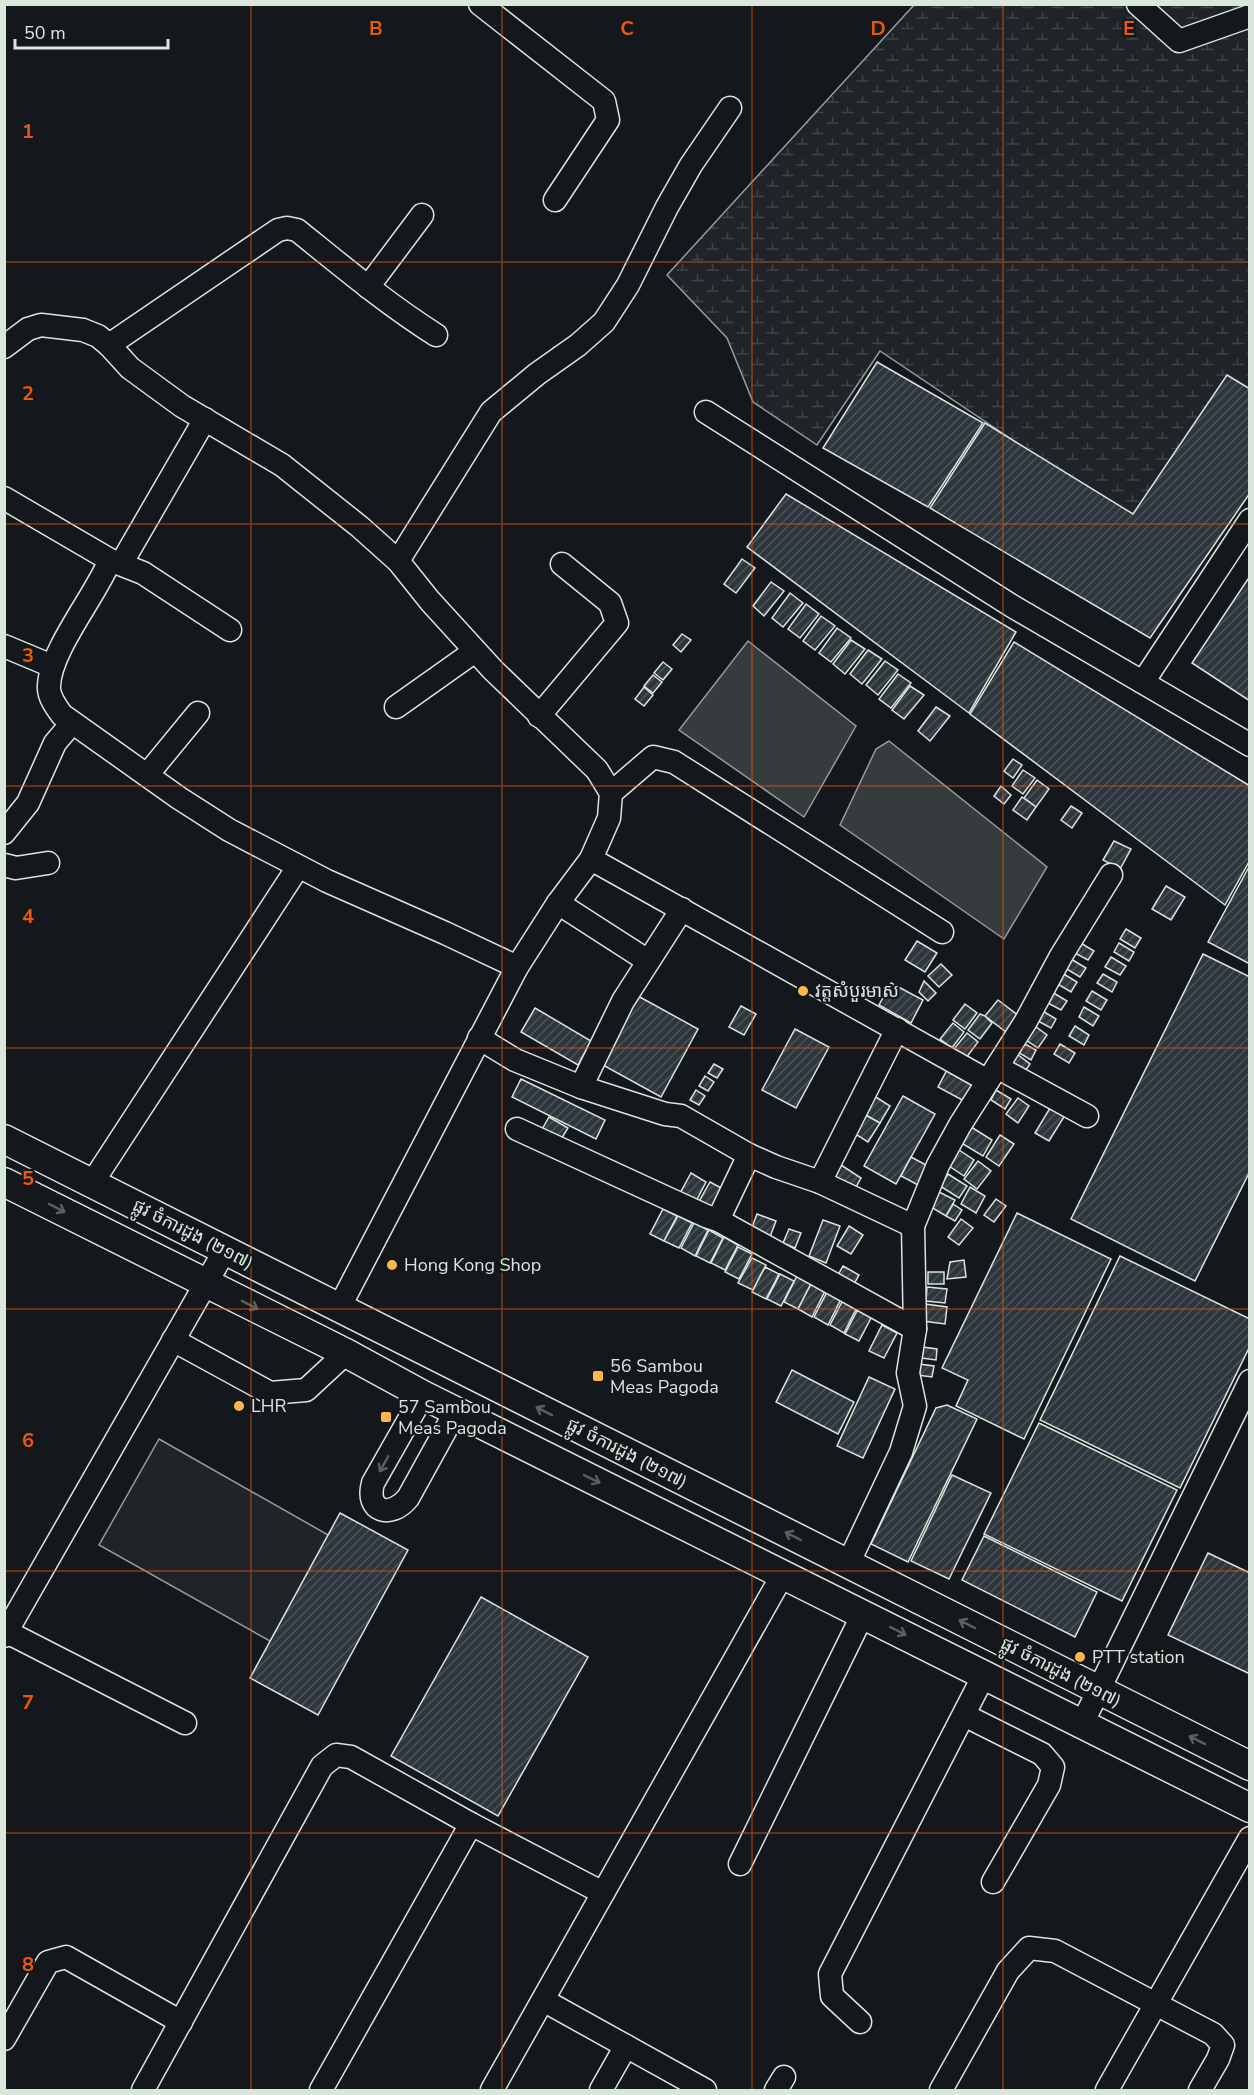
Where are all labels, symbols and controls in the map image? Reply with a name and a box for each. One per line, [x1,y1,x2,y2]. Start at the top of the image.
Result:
scale bar [15,12,168,50]
text: B [369,15,383,42]
text: C [620,15,634,42]
text: D [870,15,886,42]
text: E [1123,15,1135,42]
text: 50 m [24,21,66,45]
text: 1 [22,118,34,145]
text: 2 [22,380,34,407]
text: 3 [22,642,34,669]
text: 4 [22,903,34,930]
place label: វត្តសំបួរមាស [815,979,899,1003]
marker: វត្តសំបួរមាស [796,984,810,998]
text: 5 [22,1165,34,1192]
street label: ផ្លូវ ចំការដូង (២១៧) [126,1193,258,1279]
one-way arrow [47,1203,65,1214]
place label: Hong Kong Shop [404,1253,541,1277]
marker: Hong Kong Shop [385,1258,399,1272]
one-way arrow [240,1300,258,1311]
place label: 56 Sambou Meas Pagoda [610,1354,719,1399]
marker: 56 Sambou Meas Pagoda [591,1369,605,1383]
place label: LHR [251,1394,287,1418]
place label: 57 Sambou Meas Pagoda [398,1395,507,1440]
marker: LHR [232,1399,246,1413]
one-way arrow [535,1404,553,1416]
marker: 57 Sambou Meas Pagoda [379,1410,393,1424]
street label: ផ្លូវ ចំការដូង (២១៧) [560,1412,692,1498]
text: 6 [22,1427,34,1454]
one-way arrow [378,1455,390,1472]
one-way arrow [583,1474,601,1485]
one-way arrow [784,1530,802,1541]
one-way arrow [958,1618,976,1629]
one-way arrow [889,1626,907,1638]
street label: ផ្លូវ ចំការដូង (២១៧) [994,1631,1126,1717]
place label: PTT station [1092,1645,1185,1669]
marker: PTT station [1073,1650,1087,1664]
text: 7 [22,1689,34,1716]
one-way arrow [1189,1734,1207,1745]
text: 8 [22,1951,34,1978]

